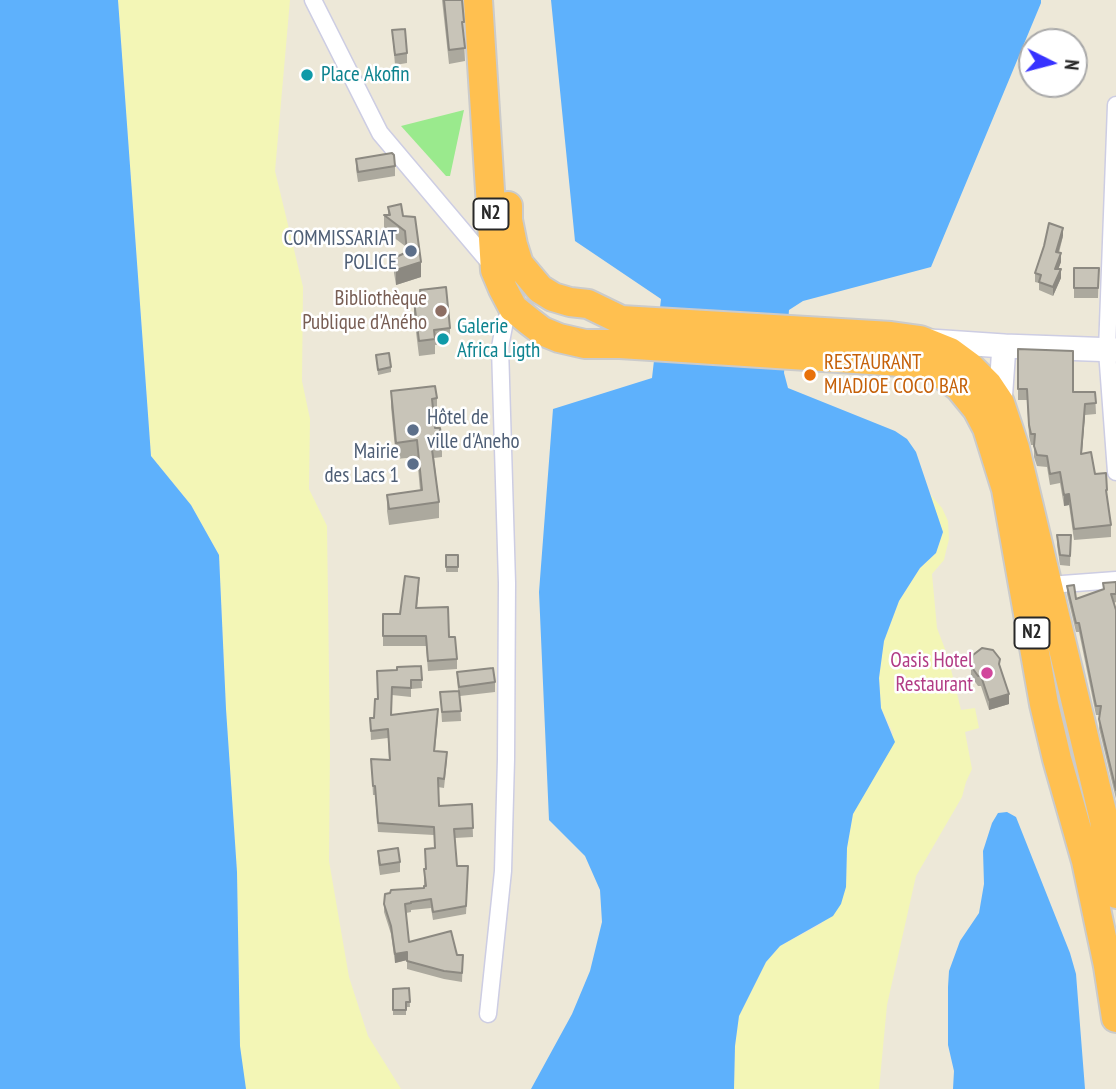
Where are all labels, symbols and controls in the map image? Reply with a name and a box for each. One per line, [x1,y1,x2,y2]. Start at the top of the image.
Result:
north arrow [1018,28,1088,98]
text: N [1059,59,1084,71]
place label: Place Akofin [321,62,409,88]
marker: Place Akofin [299,67,315,83]
road number: N2 [474,198,508,230]
place label: COMMISSARIAT POLICE [284,226,397,276]
marker: COMMISSARIAT POLICE [403,243,419,259]
place label: Bibliothèque Publique d'Aného [302,286,427,336]
marker: Bibliothèque Publique d'Aného [433,303,449,319]
place label: Galerie Africa Ligth [457,314,540,364]
marker: Galerie Africa Ligth [435,331,451,347]
place label: RESTAURANT MIADJOE COCO BAR [824,350,969,400]
marker: RESTAURANT MIADJOE COCO BAR [802,367,818,383]
place label: Hôtel de ville d'Aneho [427,405,520,455]
marker: Hôtel de ville d'Aneho [405,422,421,438]
place label: Mairie des Lacs 1 [324,439,399,489]
marker: Mairie des Lacs 1 [405,456,421,472]
road number: N2 [1014,618,1050,648]
place label: Oasis Hotel Restaurant [890,648,973,698]
marker: Oasis Hotel Restaurant [979,665,995,681]

